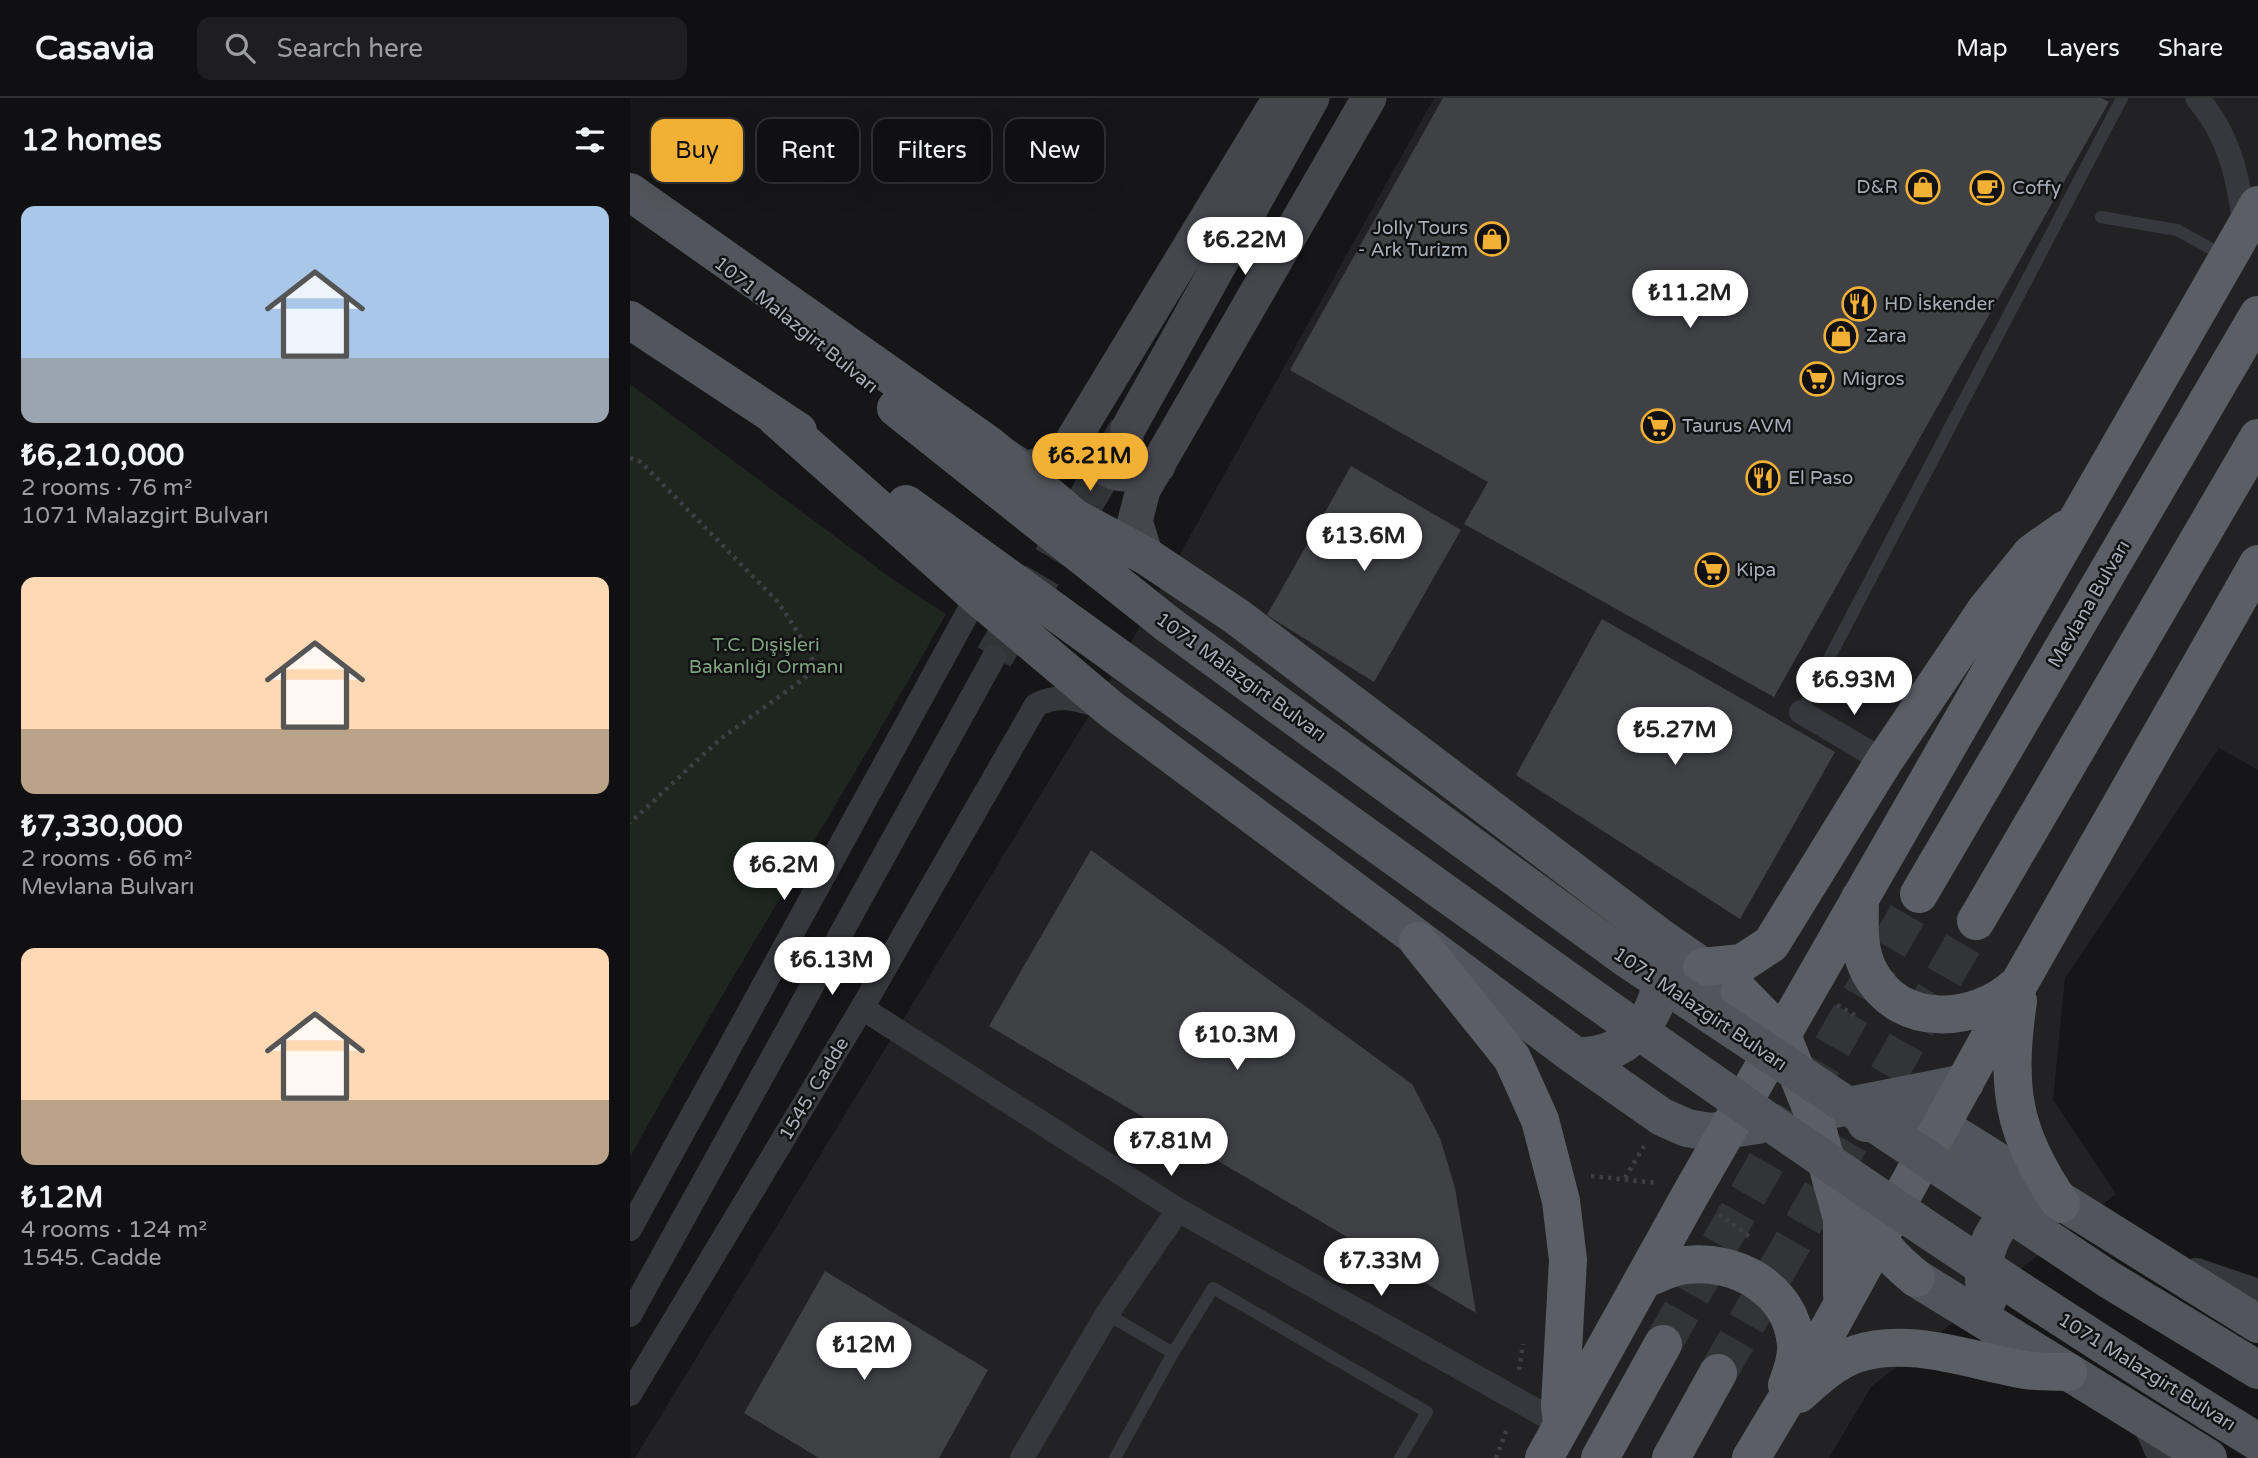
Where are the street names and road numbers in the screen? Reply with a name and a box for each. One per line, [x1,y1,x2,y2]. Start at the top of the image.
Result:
street label: 1071 Malazgirt Bulvarı [710,252,882,398]
street label: Mevlana Bulvarı [2044,536,2134,672]
street label: 1071 Malazgirt Bulvarı [1152,608,1330,746]
street label: 1071 Malazgirt Bulvarı [1609,943,1791,1075]
street label: 1545. Cadde [775,1034,853,1144]
street label: 1071 Malazgirt Bulvarı [2054,1308,2240,1436]

